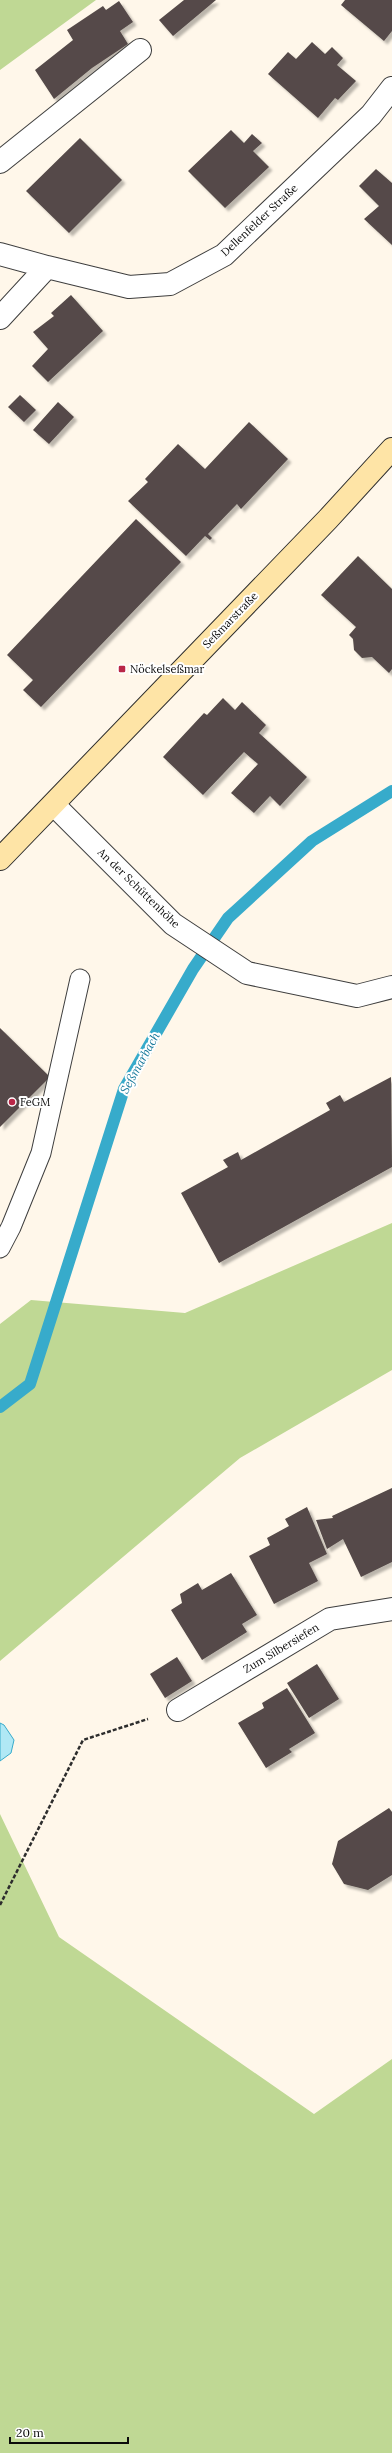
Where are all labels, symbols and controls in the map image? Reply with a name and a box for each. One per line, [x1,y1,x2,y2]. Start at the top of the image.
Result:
street label: Dellenfelder Straße [218,181,300,259]
street label: Seßmarstraße [200,589,260,651]
place label: Nöckelseßmar [130,662,204,676]
marker: Nöckelseßmar [117,664,127,674]
street label: An der Schüttenhöhe [94,845,183,931]
water label: Seßmarbach [117,1029,163,1096]
place label: FeGM [20,1095,50,1109]
marker: FeGM [7,1097,17,1107]
street label: Zum Silbersiefen [241,1620,322,1676]
scale bar [10,2419,128,2445]
text: 20 m [16,2425,44,2440]

